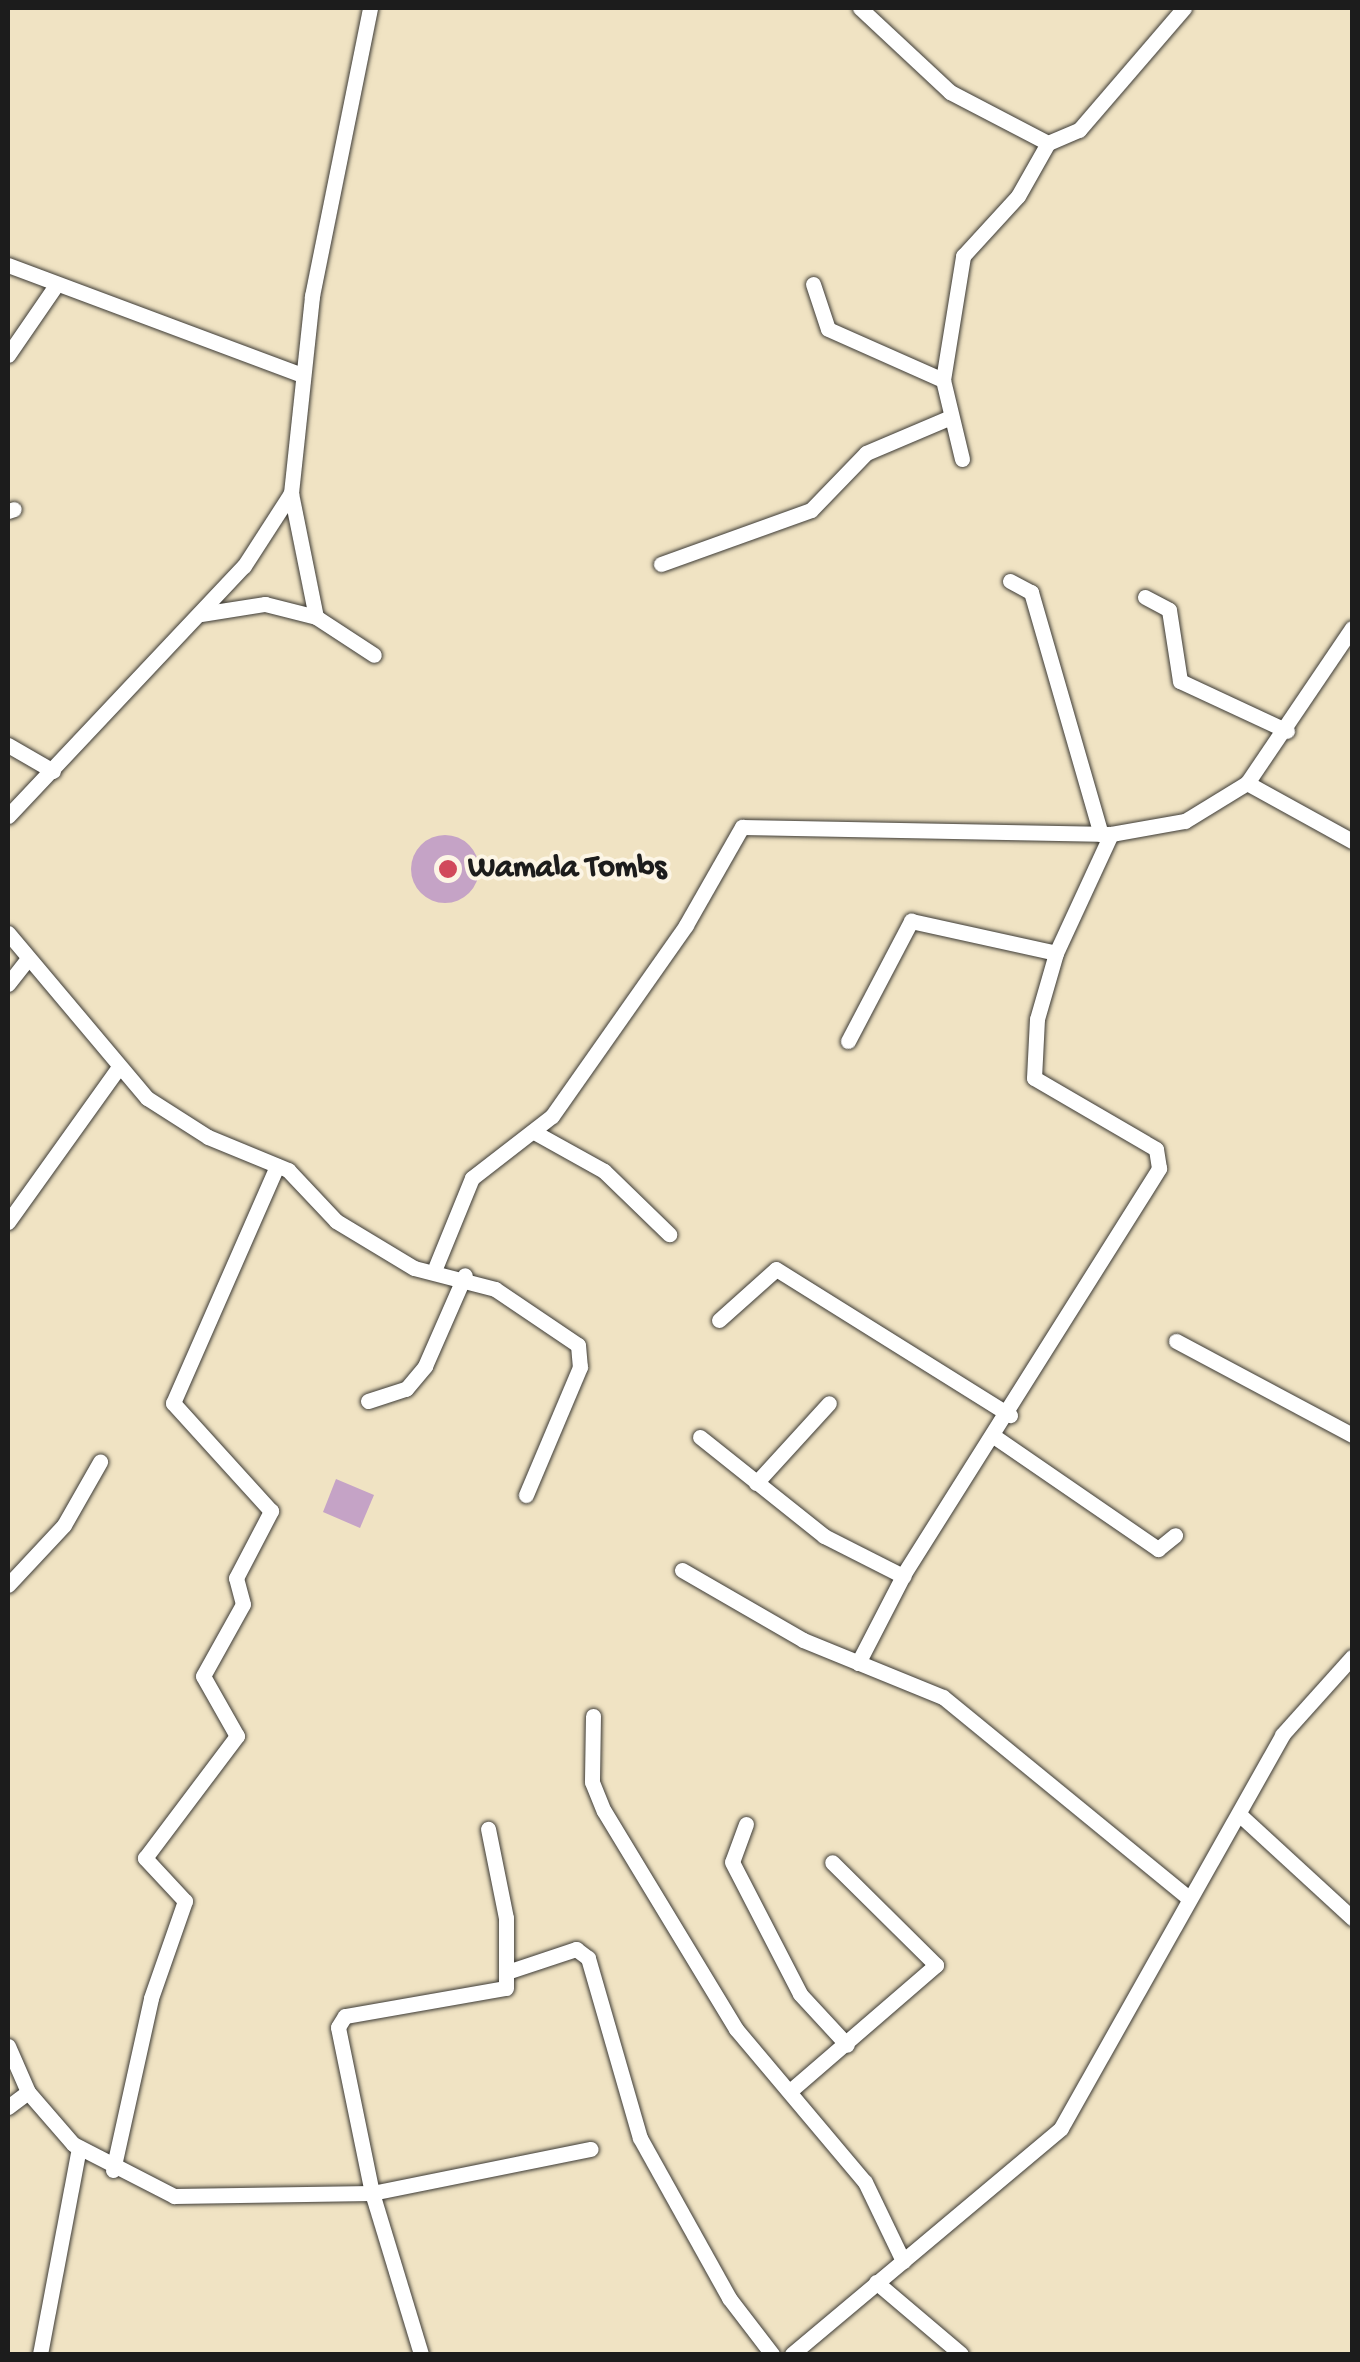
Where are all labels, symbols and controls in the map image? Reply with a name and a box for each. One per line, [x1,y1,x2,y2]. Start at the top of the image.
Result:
place label: Wamala Tombs [468,850,666,888]
marker: Wamala Tombs [437,858,459,880]

